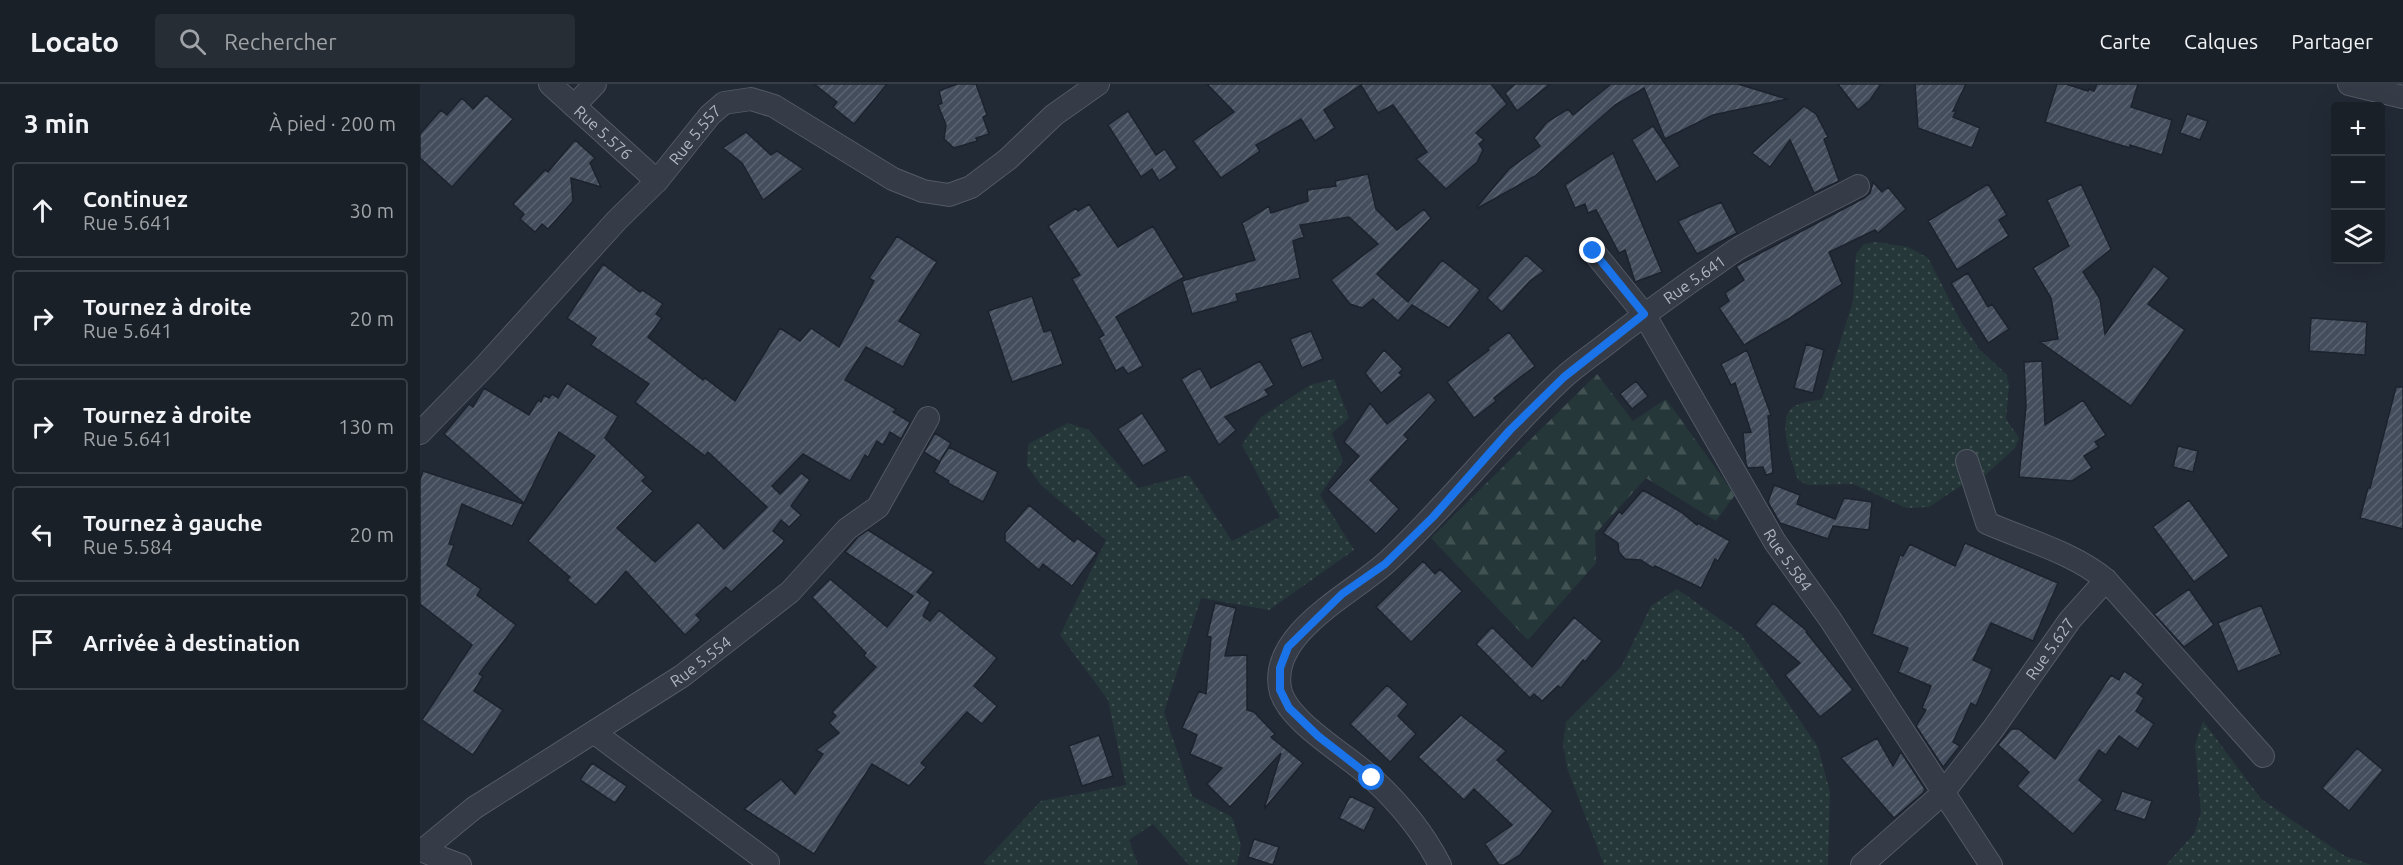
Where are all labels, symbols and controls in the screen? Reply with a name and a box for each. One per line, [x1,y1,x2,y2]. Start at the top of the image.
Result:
search box [155,14,575,68]
icon: search [176,25,209,58]
text: Locato [30,26,119,57]
text: Rechercher [224,29,337,54]
text: Carte [2100,29,2151,53]
text: Calques [2184,29,2258,53]
text: Partager [2291,29,2373,53]
street label: Rue 5.557 [665,101,724,168]
street label: Rue 5.576 [571,102,636,163]
map controls [2331,102,2385,264]
button: + [2331,102,2385,156]
text: 3 min [24,109,90,138]
text: À pied · 200 m [269,112,396,135]
button: − [2331,156,2385,210]
text: Continuez [83,186,188,211]
icon: ahead [26,194,59,227]
text: 30 m [350,199,394,222]
button: layers [2331,210,2385,264]
text: Rue 5.641 [83,211,173,234]
route end [1579,237,1605,263]
street label: Rue 5.641 [1660,251,1729,307]
text: Tournez à droite [83,294,252,319]
icon: right [26,302,59,335]
text: 20 m [350,307,394,330]
text: Rue 5.641 [83,319,173,342]
text: Tournez à droite [83,402,252,427]
icon: right [26,410,59,443]
text: 130 m [338,415,394,438]
text: Rue 5.641 [83,427,173,450]
text: Tournez à gauche [83,510,263,535]
icon: left [26,518,59,551]
text: 20 m [350,523,394,546]
street label: Rue 5.584 [1760,526,1816,594]
text: Rue 5.584 [83,535,173,558]
street label: Rue 5.627 [2022,614,2078,683]
icon: arrive [26,626,59,659]
text: Arrivée à destination [83,630,300,655]
street label: Rue 5.554 [667,632,734,690]
route start [1358,764,1384,790]

